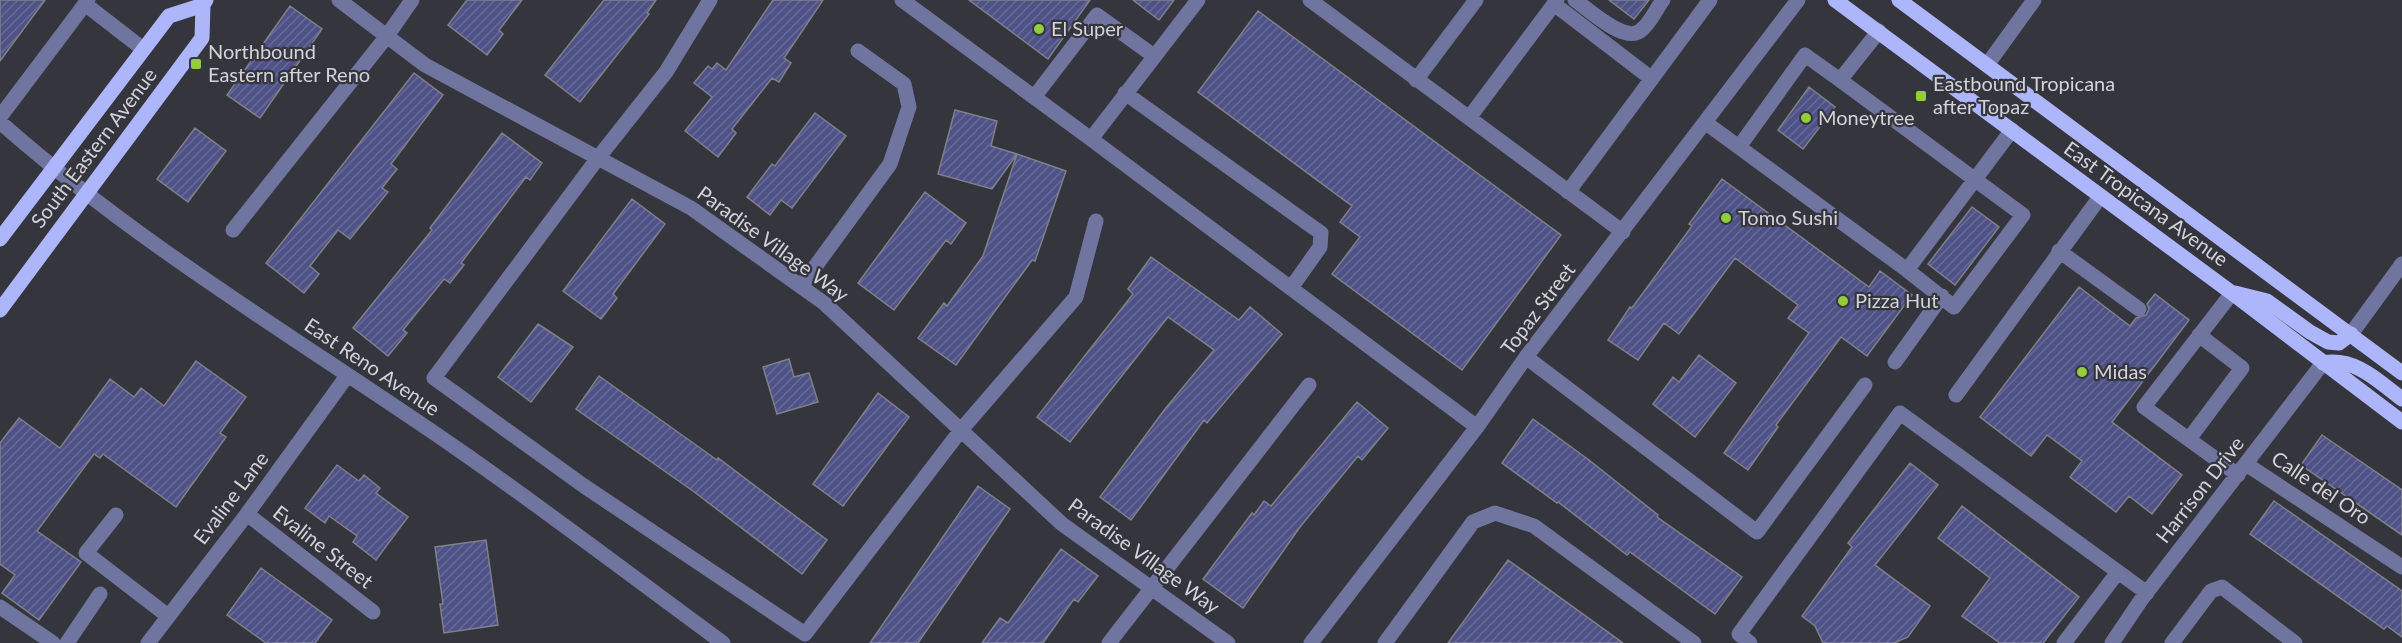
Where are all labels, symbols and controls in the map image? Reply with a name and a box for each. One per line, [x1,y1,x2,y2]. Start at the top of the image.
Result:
place label: El Super [1051,16,1124,40]
marker: El Super [1032,22,1046,36]
place label: Northbound Eastern after Reno [208,39,370,86]
marker: Northbound Eastern after Reno [189,57,203,71]
street label: South Eastern Avenue [25,63,161,232]
place label: Eastbound Tropicana after Topaz [1933,71,2115,118]
marker: Eastbound Tropicana after Topaz [1914,89,1928,103]
place label: Moneytree [1818,105,1915,129]
marker: Moneytree [1799,111,1813,125]
street label: East Tropicana Avenue [2060,136,2233,271]
street label: Paradise Village Way [693,180,855,307]
place label: Tomo Sushi [1738,205,1838,229]
marker: Tomo Sushi [1719,211,1733,225]
street label: Topaz Street [1495,258,1579,359]
place label: Pizza Hut [1855,288,1938,312]
marker: Pizza Hut [1836,294,1850,308]
street label: East Reno Avenue [300,312,445,420]
place label: Midas [2094,359,2147,383]
marker: Midas [2075,365,2089,379]
street label: Harrison Drive [2150,431,2248,547]
street label: Calle del Oro [2268,445,2376,529]
street label: Evaline Lane [188,446,273,548]
street label: Paradise Village Way [1064,492,1226,619]
street label: Evaline Street [269,500,378,593]

